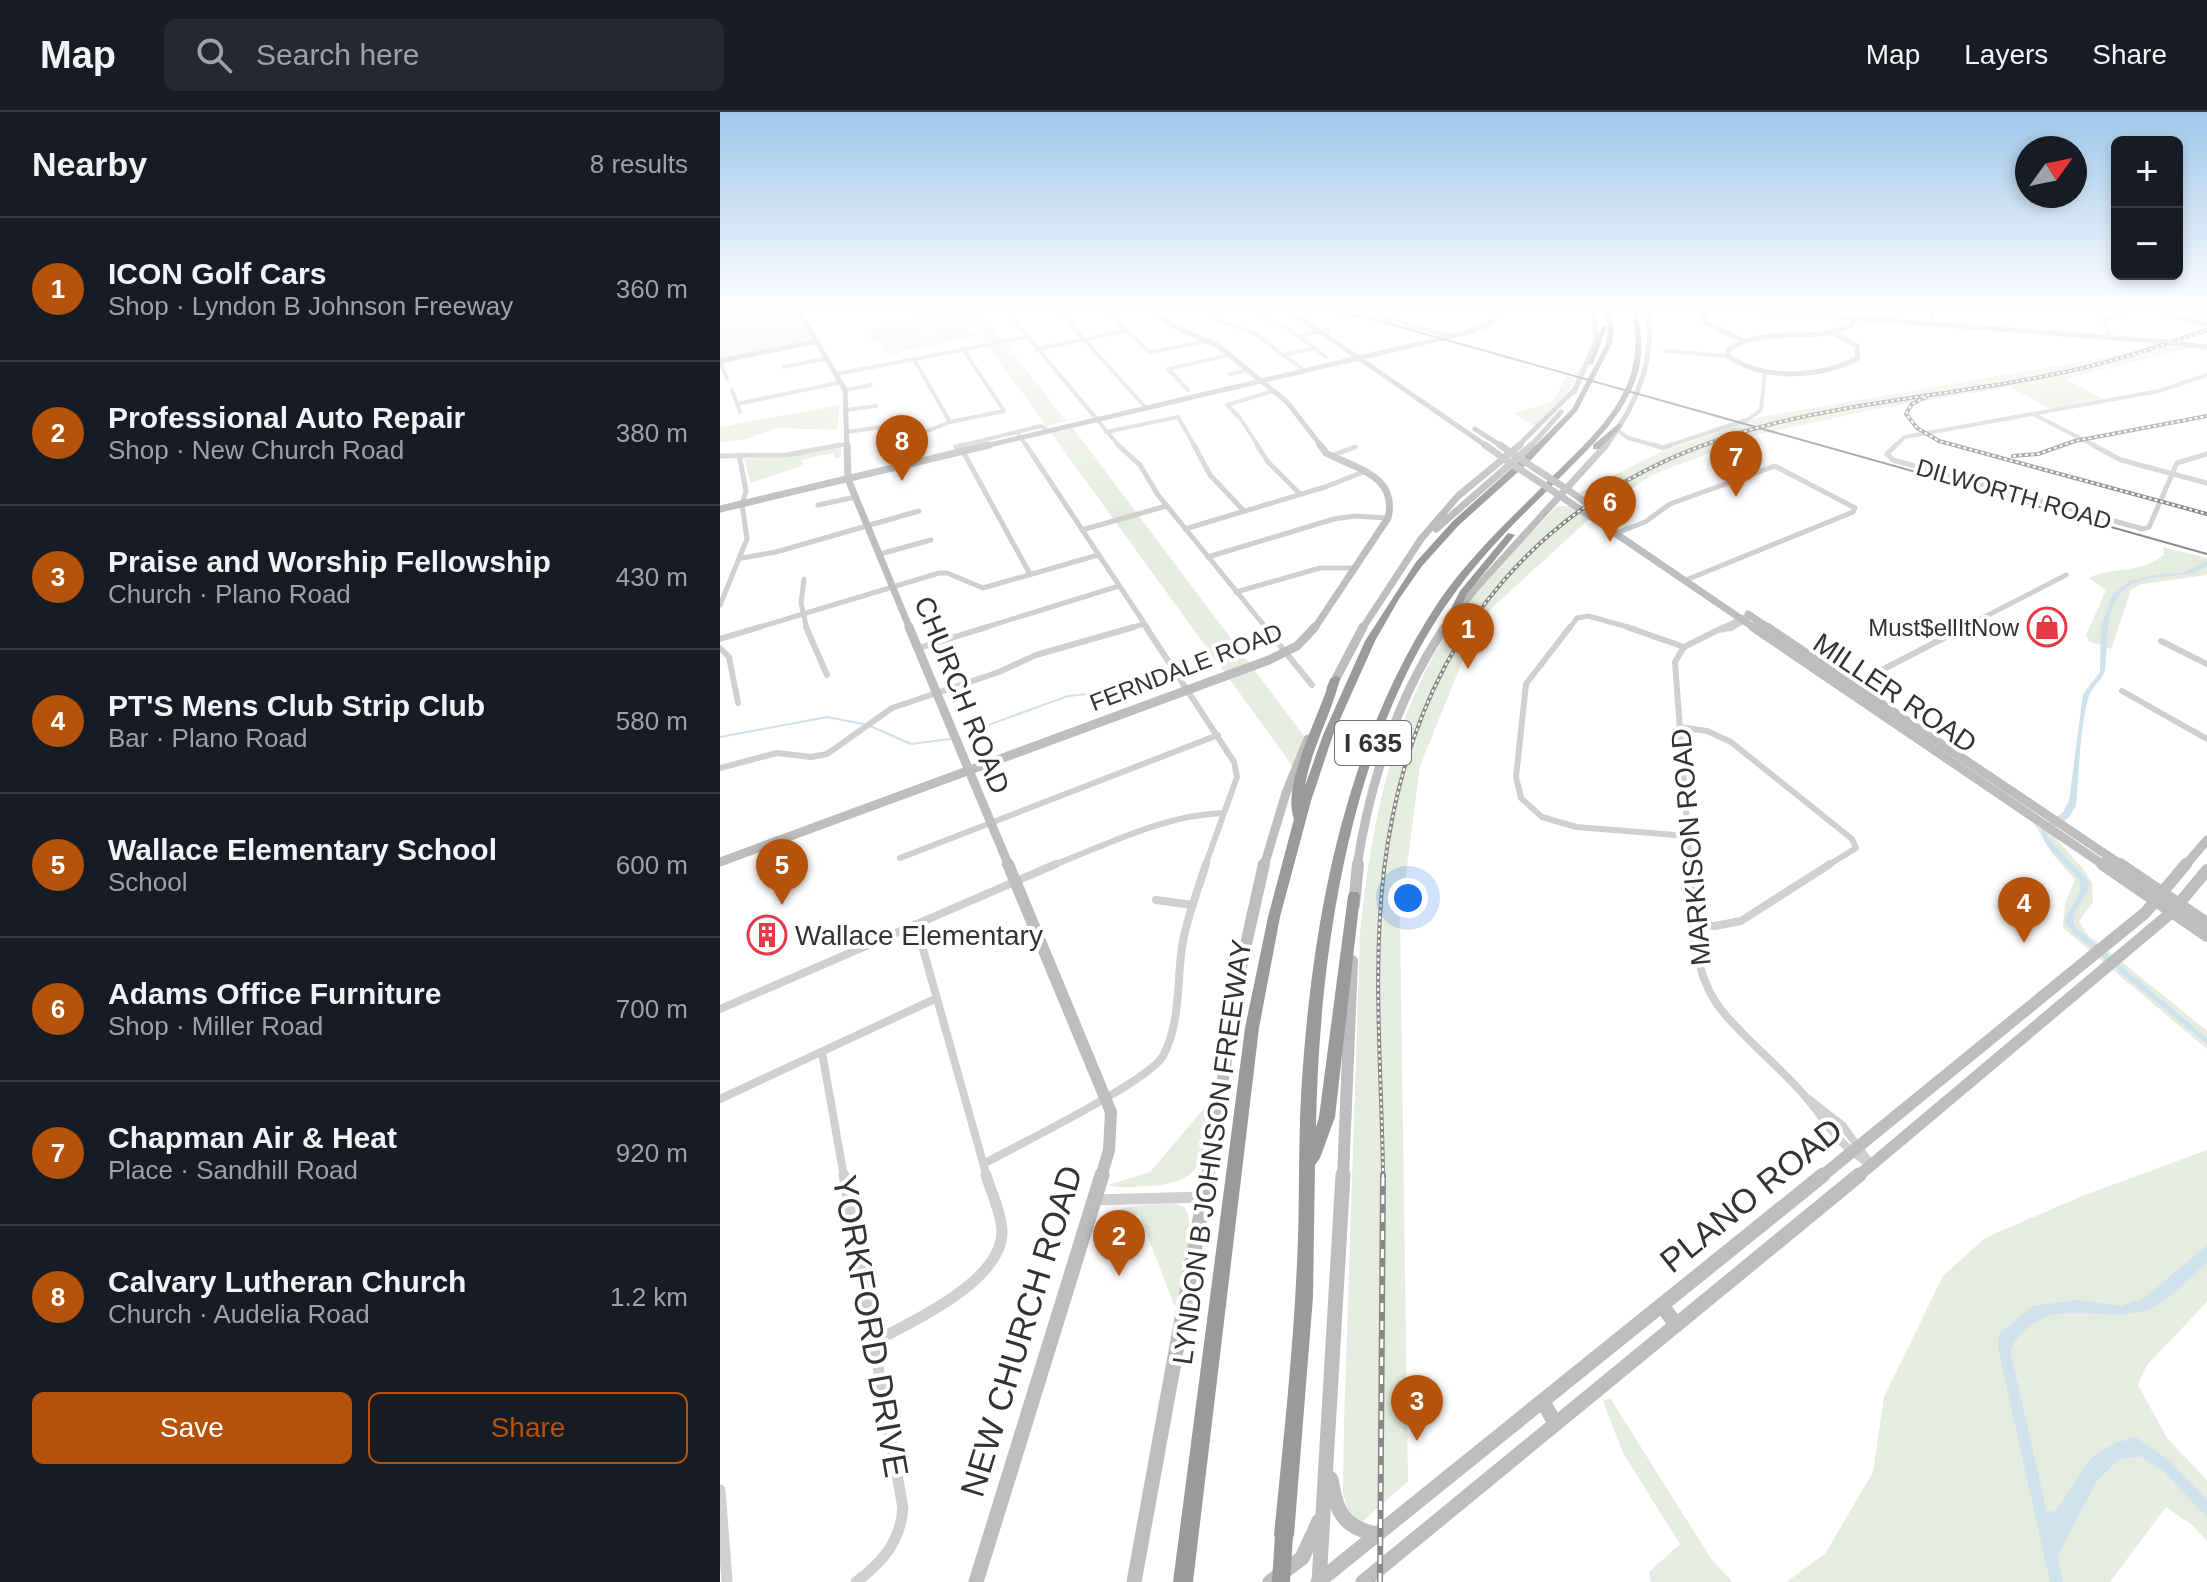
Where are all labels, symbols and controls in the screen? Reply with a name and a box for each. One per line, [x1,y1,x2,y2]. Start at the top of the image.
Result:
search box [164,19,724,91]
icon: search [192,33,236,77]
text: Map [40,34,116,76]
text: Search here [256,38,419,71]
text: Map [1866,39,1920,70]
text: Layers [1964,39,2048,70]
text: Share [2092,39,2167,70]
north arrow [2015,136,2087,208]
map controls [2111,136,2183,280]
button: + [2111,136,2183,208]
text: Nearby [32,145,147,183]
text: 8 results [590,149,688,179]
button: − [2111,208,2183,280]
text: ICON Golf Cars [108,257,326,290]
text: 1 [51,274,65,304]
text: 360 m [616,274,688,304]
text: Shop · Lyndon B Johnson Freeway [108,291,513,321]
text: Professional Auto Repair [108,401,465,434]
pin: 8 [876,415,928,481]
text: 2 [51,418,65,448]
text: 380 m [616,418,688,448]
pin: 7 [1710,431,1762,497]
text: Shop · New Church Road [108,435,404,465]
street label: DILWORTH ROAD [1913,453,2115,535]
pin: 6 [1584,476,1636,542]
text: Praise and Worship Fellowship [108,545,551,578]
text: 3 [51,562,65,592]
text: 430 m [616,562,688,592]
text: Church · Plano Road [108,579,351,609]
street label: CHURCH ROAD [908,592,1016,798]
pin: 1 [1442,603,1494,669]
shop icon: Must$ellItNow [2026,606,2068,648]
place label: Must$ellItNow [1868,614,2020,641]
street label: FERNDALE ROAD [1086,618,1286,716]
street label: MILLER ROAD [1808,627,1982,759]
text: PT'S Mens Club Strip Club [108,689,485,722]
text: 4 [51,706,65,736]
text: 580 m [616,706,688,736]
road number: I 635 [1335,721,1411,765]
text: Bar · Plano Road [108,723,307,753]
street label: MARKISON ROAD [1665,727,1717,967]
text: Wallace Elementary School [108,833,497,866]
pin: 5 [756,839,808,905]
text: 5 [51,850,65,880]
text: 600 m [616,850,688,880]
text: School [108,867,188,897]
pin: 4 [1998,877,2050,943]
your location [1388,878,1428,918]
building icon: Wallace Elementary [746,914,788,956]
place label: Wallace Elementary [795,920,1043,951]
street label: LYNDON B JOHNSON FREEWAY [1167,937,1257,1367]
text: Adams Office Furniture [108,977,441,1010]
text: 6 [51,994,65,1024]
text: 700 m [616,994,688,1024]
text: Shop · Miller Road [108,1011,323,1041]
street label: PLANO ROAD [1652,1110,1850,1280]
text: Chapman Air & Heat [108,1121,397,1154]
text: 7 [51,1138,65,1168]
text: 920 m [616,1138,688,1168]
text: Place · Sandhill Road [108,1155,358,1185]
street label: NEW CHURCH ROAD [953,1161,1089,1501]
street label: YORKFORD DRIVE [826,1172,916,1480]
pin: 2 [1093,1210,1145,1276]
text: Calvary Lutheran Church [108,1265,466,1298]
text: 8 [51,1282,65,1312]
text: 1.2 km [610,1282,688,1312]
text: Church · Audelia Road [108,1299,370,1329]
pin: 3 [1391,1375,1443,1441]
button: Save [32,1392,352,1464]
button: Share [368,1392,688,1464]

